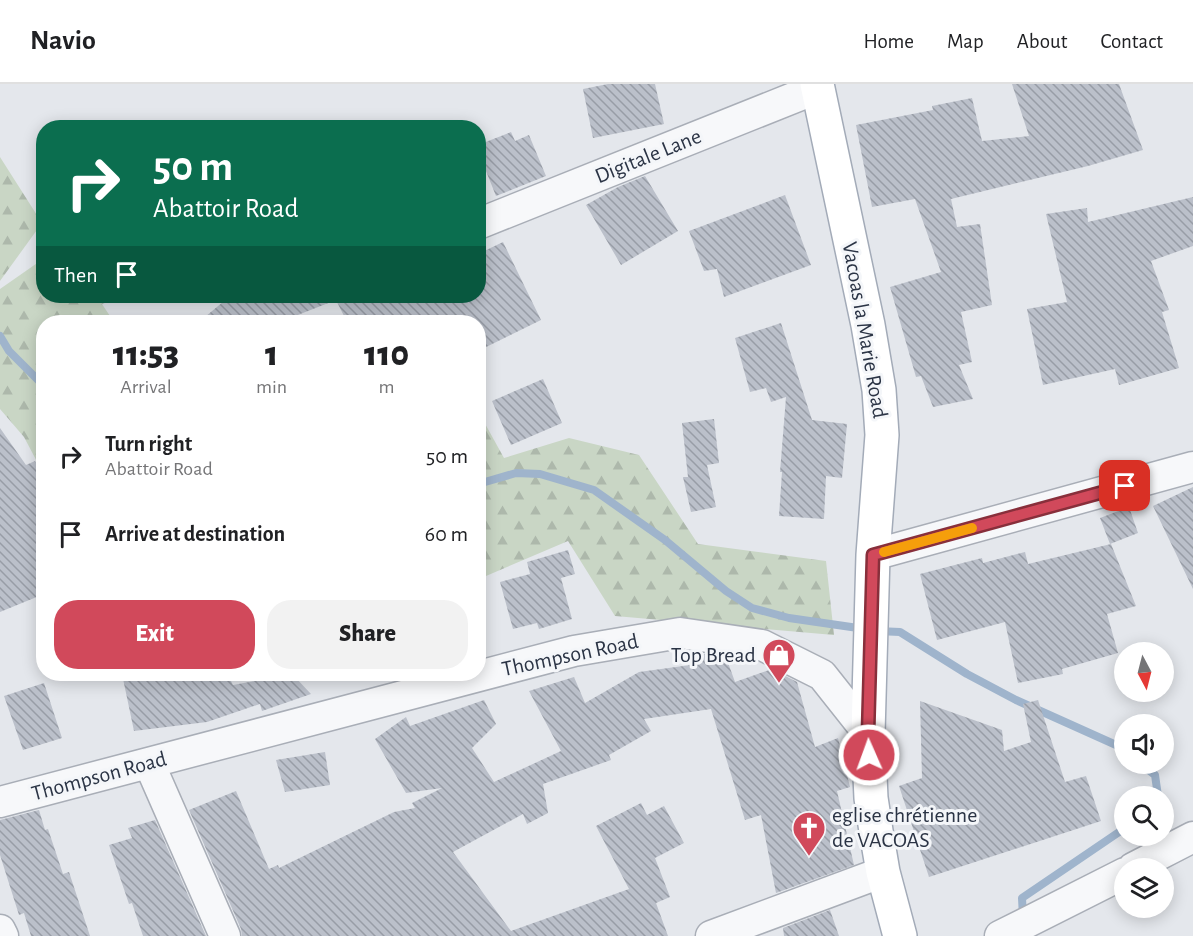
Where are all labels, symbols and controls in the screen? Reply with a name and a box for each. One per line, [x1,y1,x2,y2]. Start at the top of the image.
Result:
text: Navio [30,27,96,55]
text: Home [863,31,914,52]
text: Map [947,31,984,52]
text: About [1017,31,1067,52]
text: Contact [1100,31,1163,52]
street label: Digitale Lane [592,125,704,187]
icon: right [54,144,132,222]
text: 50 m [153,146,233,188]
text: Abattoir Road [153,195,298,222]
street label: Vacoas la Marie Road [839,240,891,420]
icon: arrive [110,258,143,291]
text: Then [54,264,98,286]
text: 11:53 [113,336,179,372]
text: 1 [265,336,278,372]
text: 110 [364,336,409,372]
text: Arrival [120,377,172,397]
text: min [256,377,287,397]
text: m [379,377,395,397]
text: Turn right [105,433,192,455]
icon: right [54,440,87,473]
text: 50 m [426,445,468,467]
text: Abattoir Road [105,459,213,479]
pin [1099,460,1150,511]
icon: arrive [1108,469,1141,502]
icon: arrive [54,518,87,551]
text: Arrive at destination [105,523,285,545]
text: 60 m [425,523,468,545]
button: Exit [54,600,255,669]
button: Share [267,600,468,669]
street label: Thompson Road [500,630,640,680]
shop icon: Top Bread [761,637,797,684]
north arrow [1114,642,1174,702]
map controls [1114,642,1174,918]
place label: Top Bread [671,644,756,666]
button: sound [1114,714,1174,774]
position arrow [837,723,901,787]
street label: Thompson Road [29,747,169,805]
button: search [1114,786,1174,846]
place label: eglise chrétienne de VACOAS [832,804,977,851]
church icon: eglise chrétienne de VACOAS [791,810,827,857]
button: layers [1114,858,1174,918]

